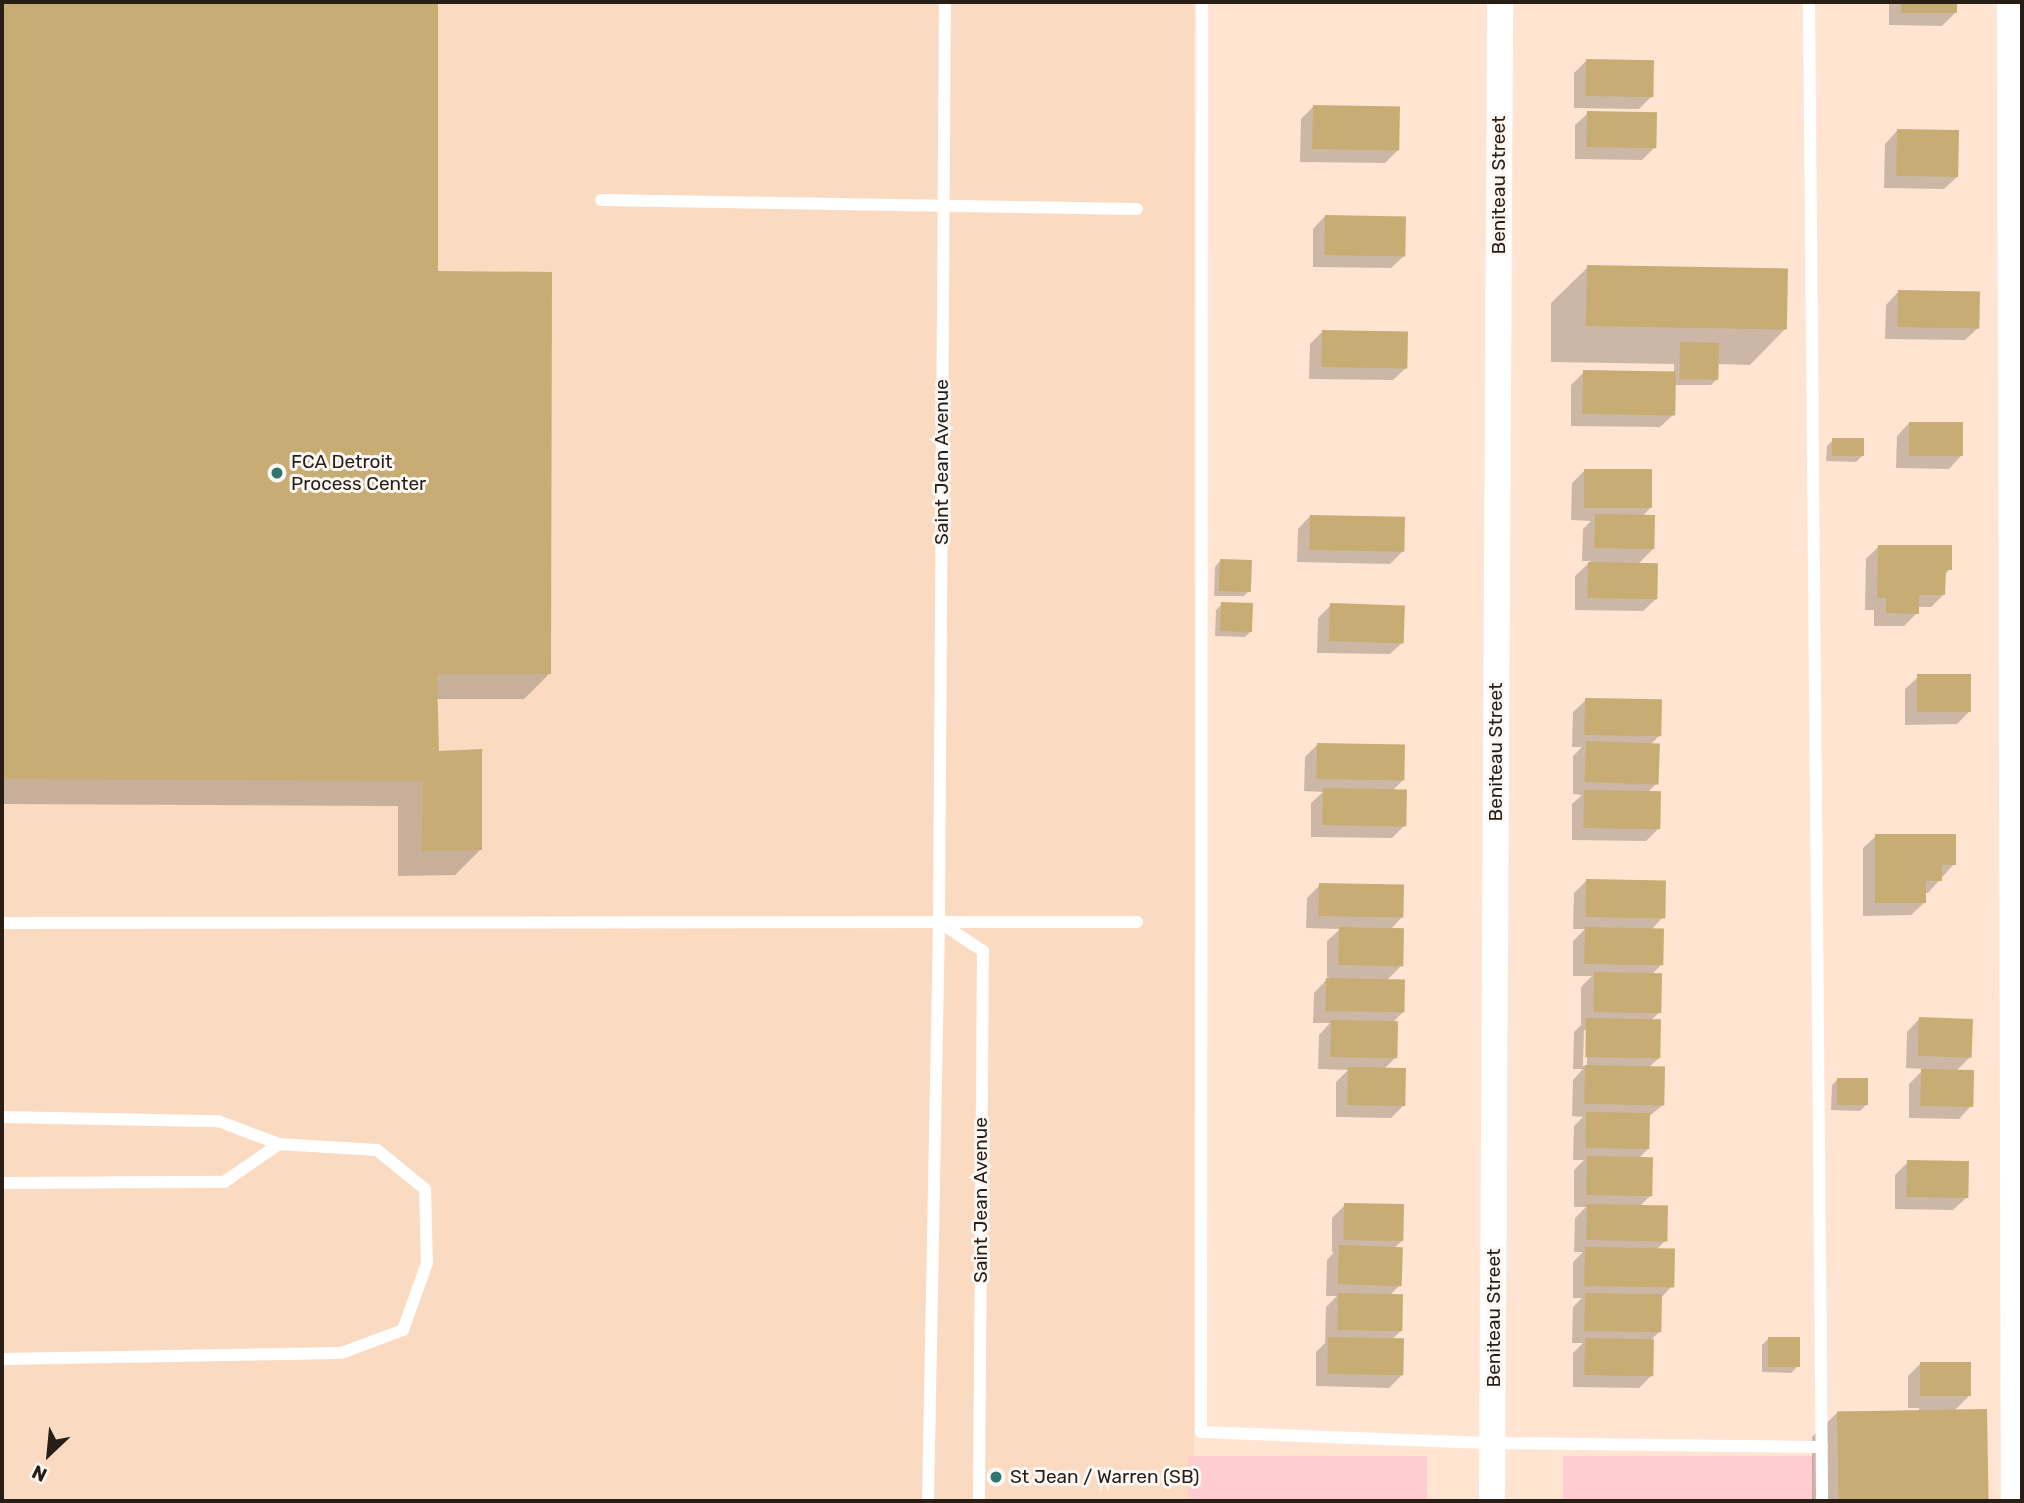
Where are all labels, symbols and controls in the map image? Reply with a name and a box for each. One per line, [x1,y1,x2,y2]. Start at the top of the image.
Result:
street label: Beniteau Street [1488,115,1510,255]
street label: Saint Jean Avenue [931,379,953,545]
place label: FCA Detroit Process Center [291,451,426,495]
marker: FCA Detroit Process Center [269,465,285,481]
street label: Beniteau Street [1485,682,1507,822]
street label: Saint Jean Avenue [970,1117,992,1283]
street label: Beniteau Street [1483,1248,1505,1388]
north arrow [14,1419,84,1489]
text: N [28,1460,51,1487]
place label: St Jean / Warren (SB) [1010,1466,1200,1488]
marker: St Jean / Warren (SB) [988,1469,1004,1485]

